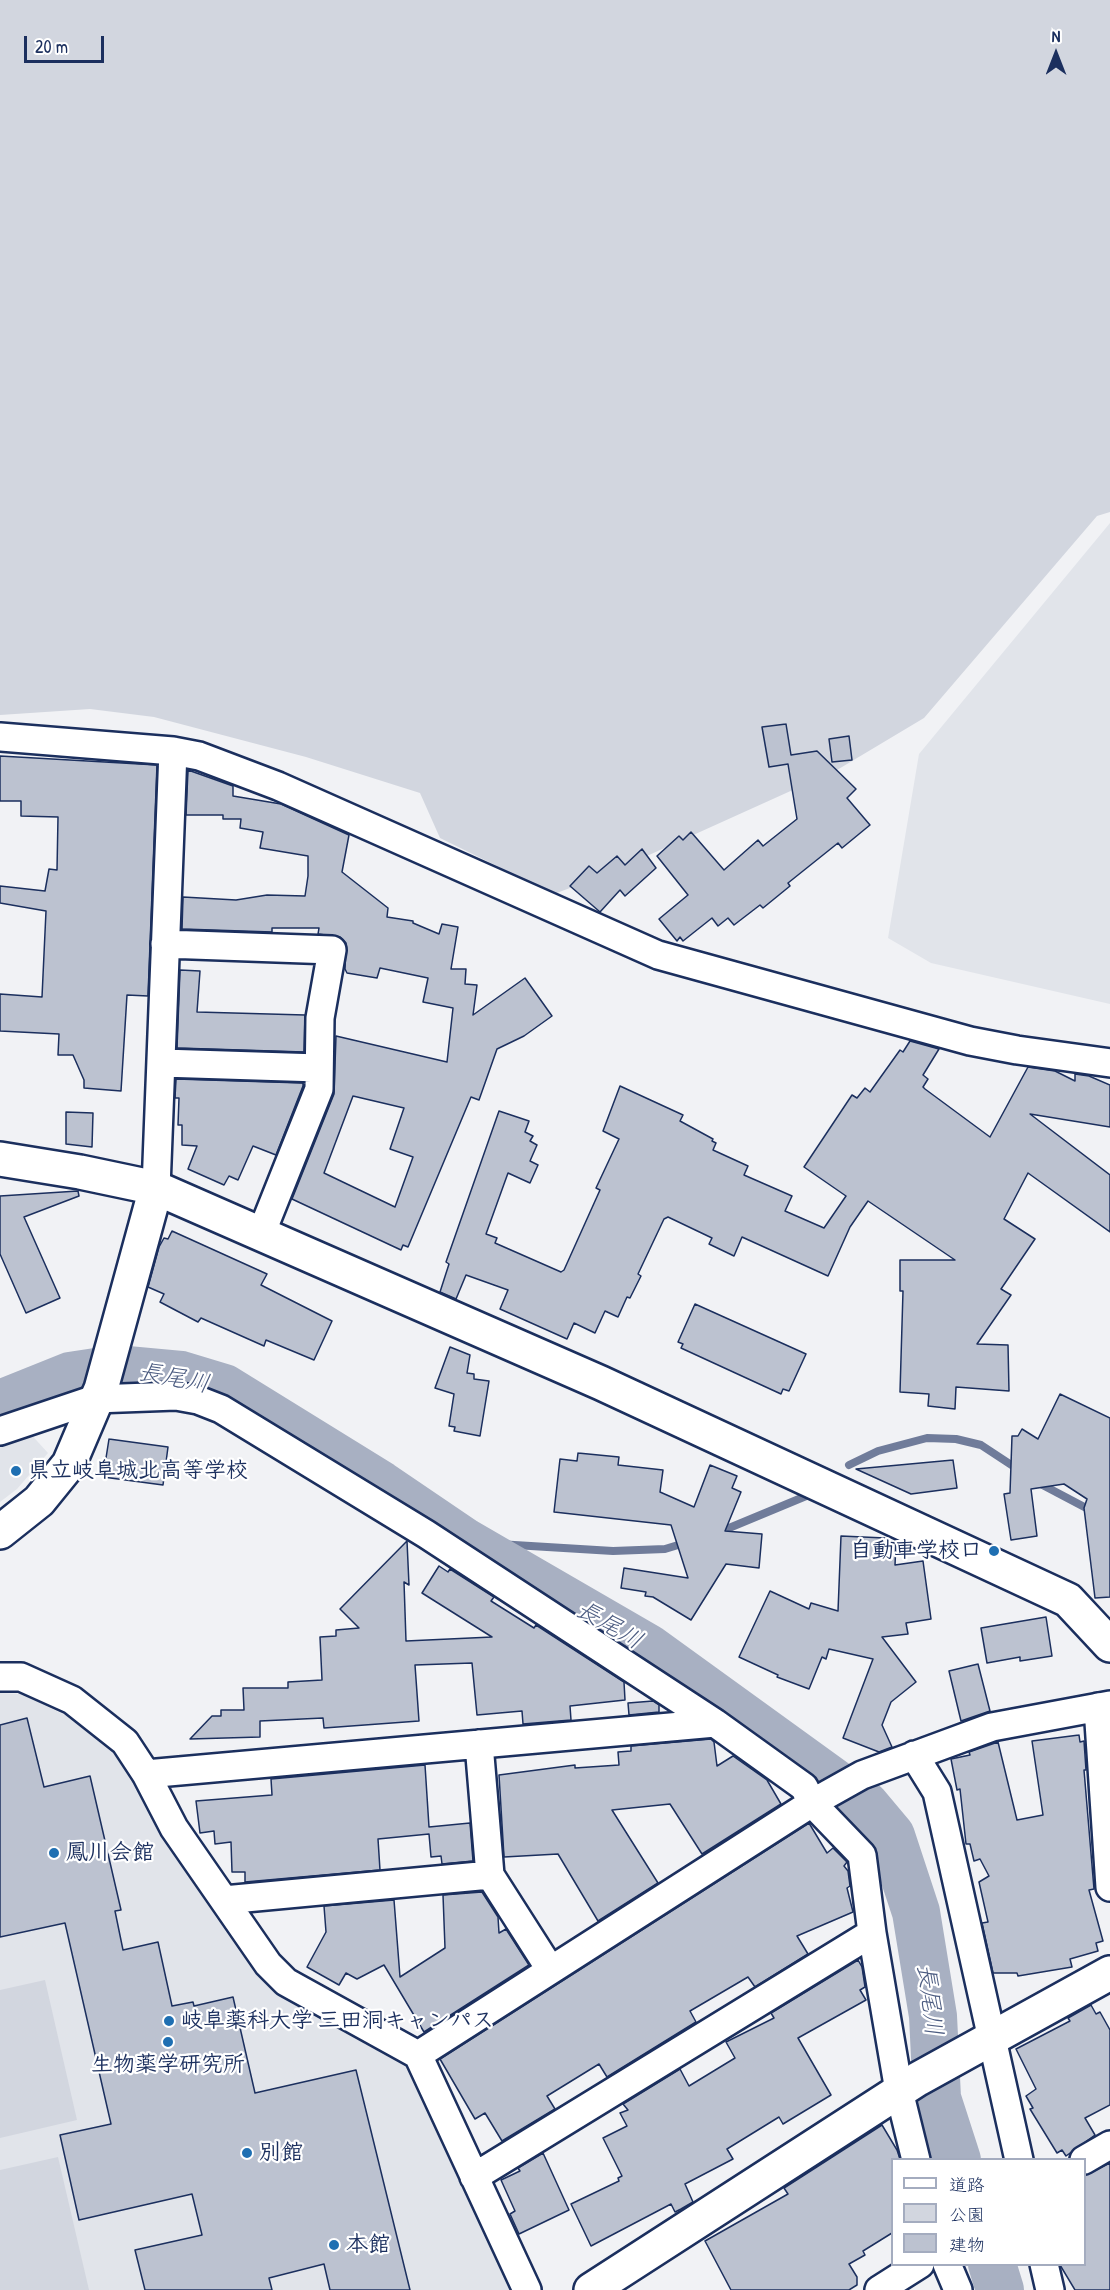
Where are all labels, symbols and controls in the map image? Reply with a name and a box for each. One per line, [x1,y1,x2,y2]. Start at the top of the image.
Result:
scale bar [27,24,106,62]
north arrow [1026,24,1086,84]
text: N [1052,25,1060,47]
text: 20 m [35,34,68,59]
water label: 長尾川 [136,1358,212,1400]
place label: 県立岐阜城北高等学校 [28,1458,248,1484]
marker: 県立岐阜城北高等学校 [9,1464,23,1478]
place label: 自動車学校口 [850,1538,982,1564]
marker: 自動車学校口 [987,1544,1001,1558]
water label: 長尾川 [571,1596,647,1656]
place label: 鳳川会館 [66,1840,154,1866]
marker: 鳳川会館 [47,1846,61,1860]
water label: 長尾川 [910,1963,948,2037]
place label: 岐阜薬科大学 三田洞キャンパス [181,2008,494,2034]
marker: 岐阜薬科大学 三田洞キャンパス [162,2014,176,2028]
marker: 生物薬学研究所 [161,2035,175,2049]
place label: 生物薬学研究所 [91,2052,245,2078]
place label: 別館 [259,2140,303,2166]
marker: 別館 [240,2146,254,2160]
legend [891,2158,1086,2266]
text: 道路 [949,2172,985,2197]
text: 公園 [949,2202,985,2227]
place label: 本館 [346,2232,390,2258]
text: 建物 [949,2232,985,2257]
marker: 本館 [327,2238,341,2252]

